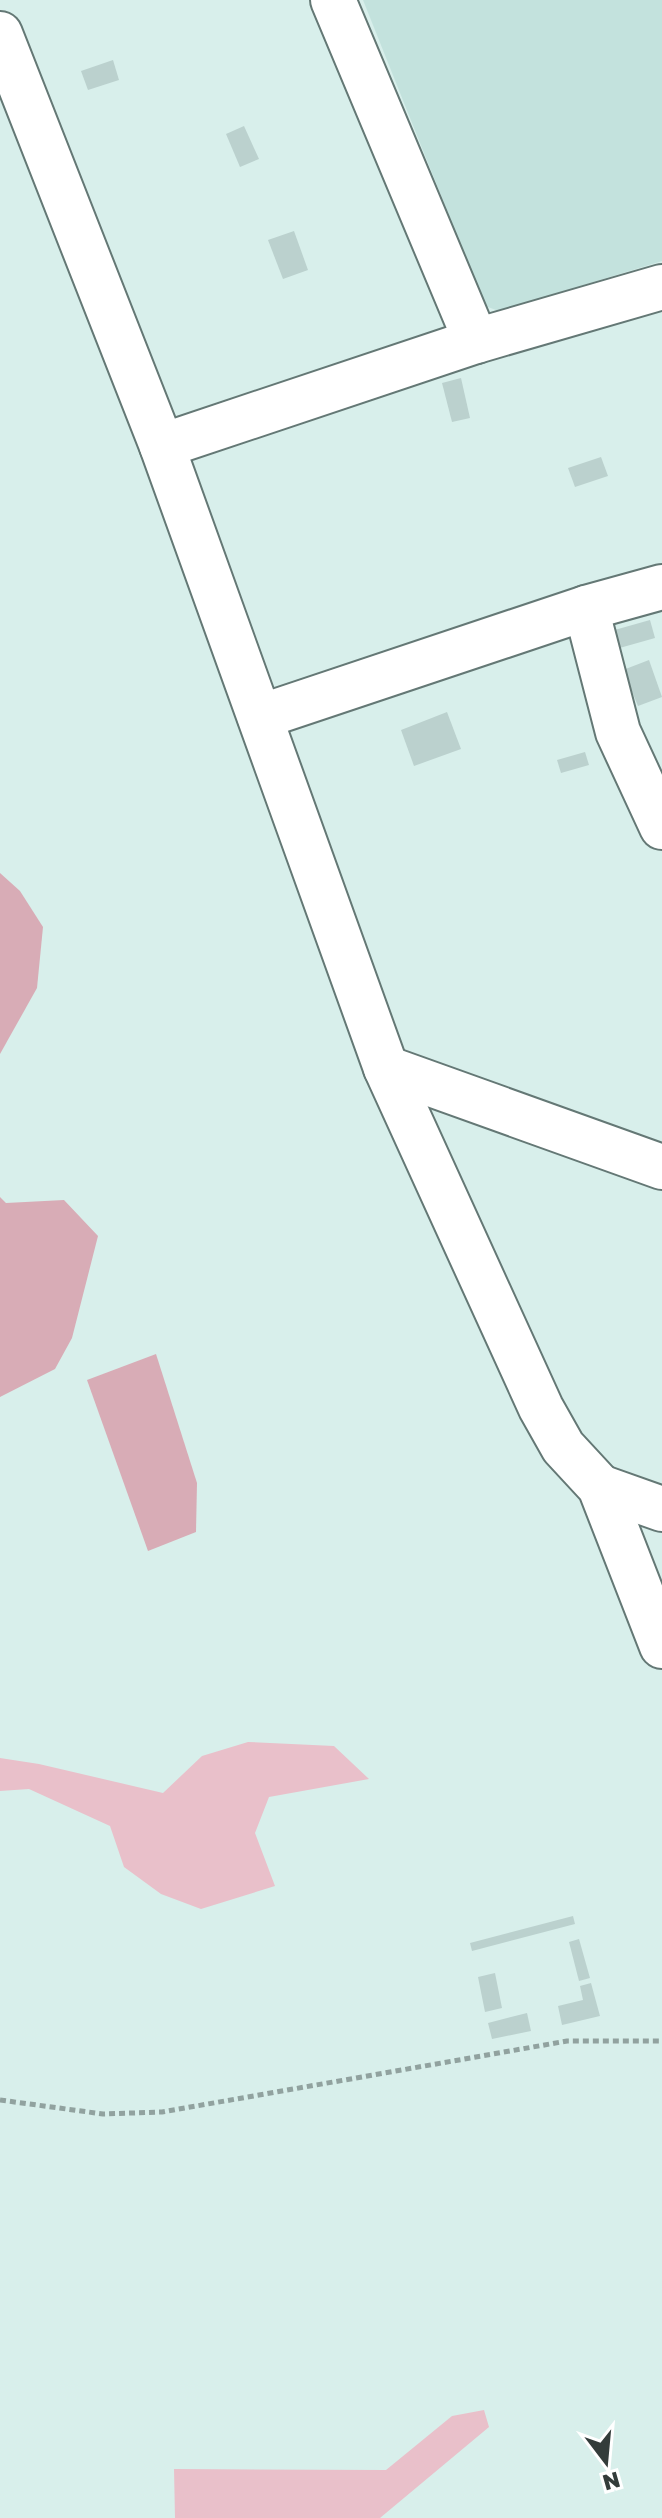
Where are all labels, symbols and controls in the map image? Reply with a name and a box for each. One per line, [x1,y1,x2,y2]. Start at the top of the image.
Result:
north arrow [566,2422,646,2502]
text: N [600,2466,623,2497]

